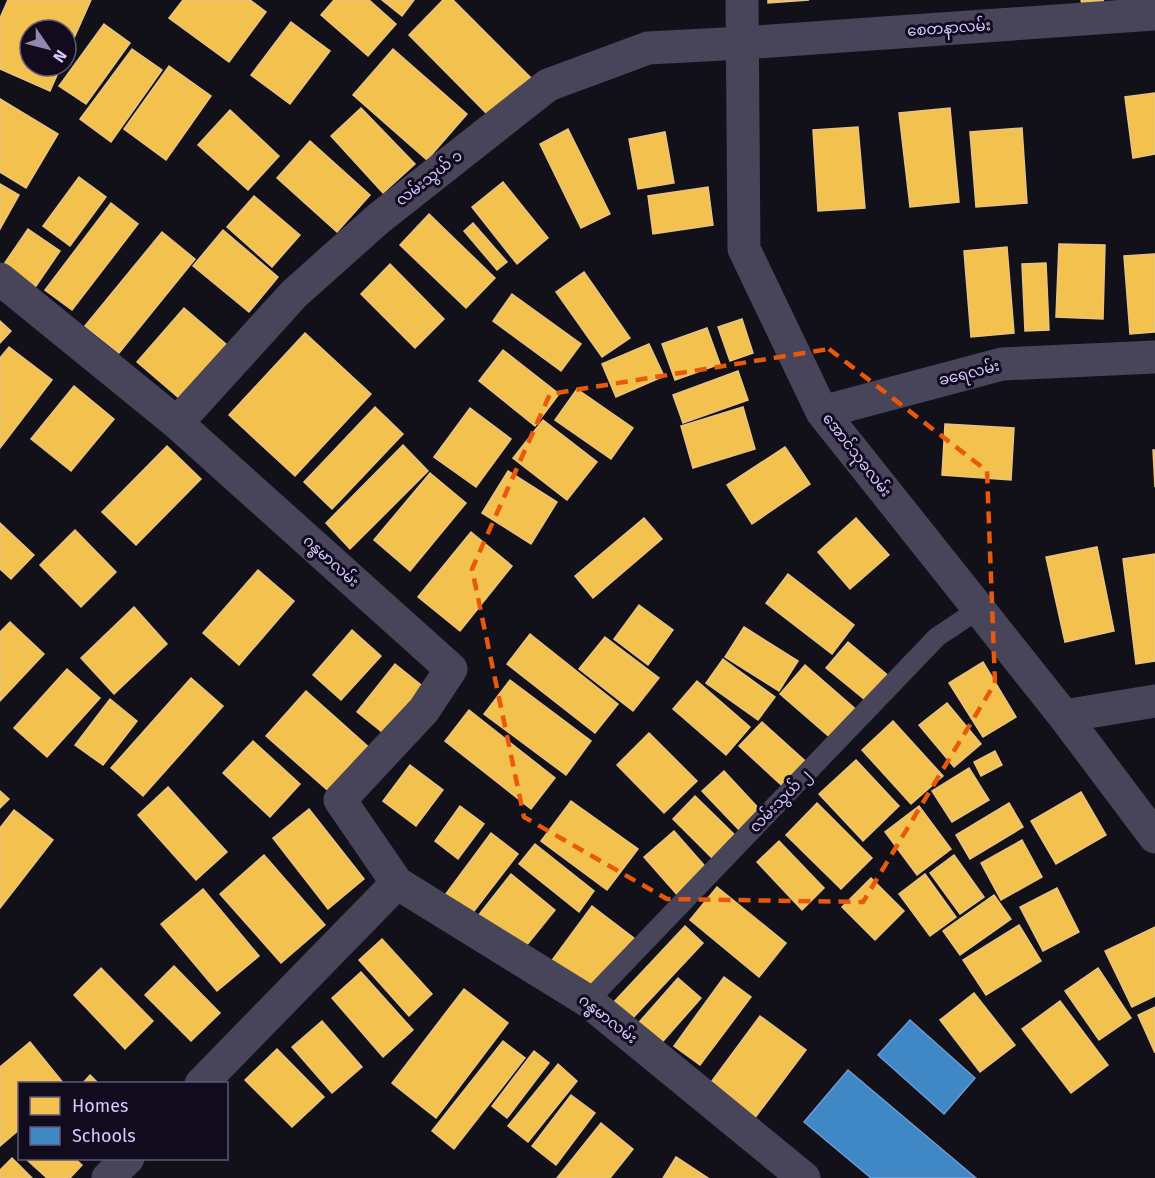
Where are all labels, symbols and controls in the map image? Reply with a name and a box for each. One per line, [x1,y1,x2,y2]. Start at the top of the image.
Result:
street label: စေတနာလမ်း [906,15,992,43]
north arrow [18,18,78,78]
text: N [49,47,71,66]
street label: လမ်းသွယ် ၁ [392,146,467,211]
street label: ခရေလမ်း [937,356,1002,392]
street label: အောင်သုခလမ်း [816,409,896,502]
street label: ဂန္ဓမာလမ်း [297,531,363,593]
street label: လမ်းသွယ် ၂ [745,765,816,838]
street label: ဂန္ဓမာလမ်း [573,990,641,1050]
legend [18,1082,228,1160]
text: Homes [72,1095,128,1117]
text: Schools [72,1125,136,1147]

